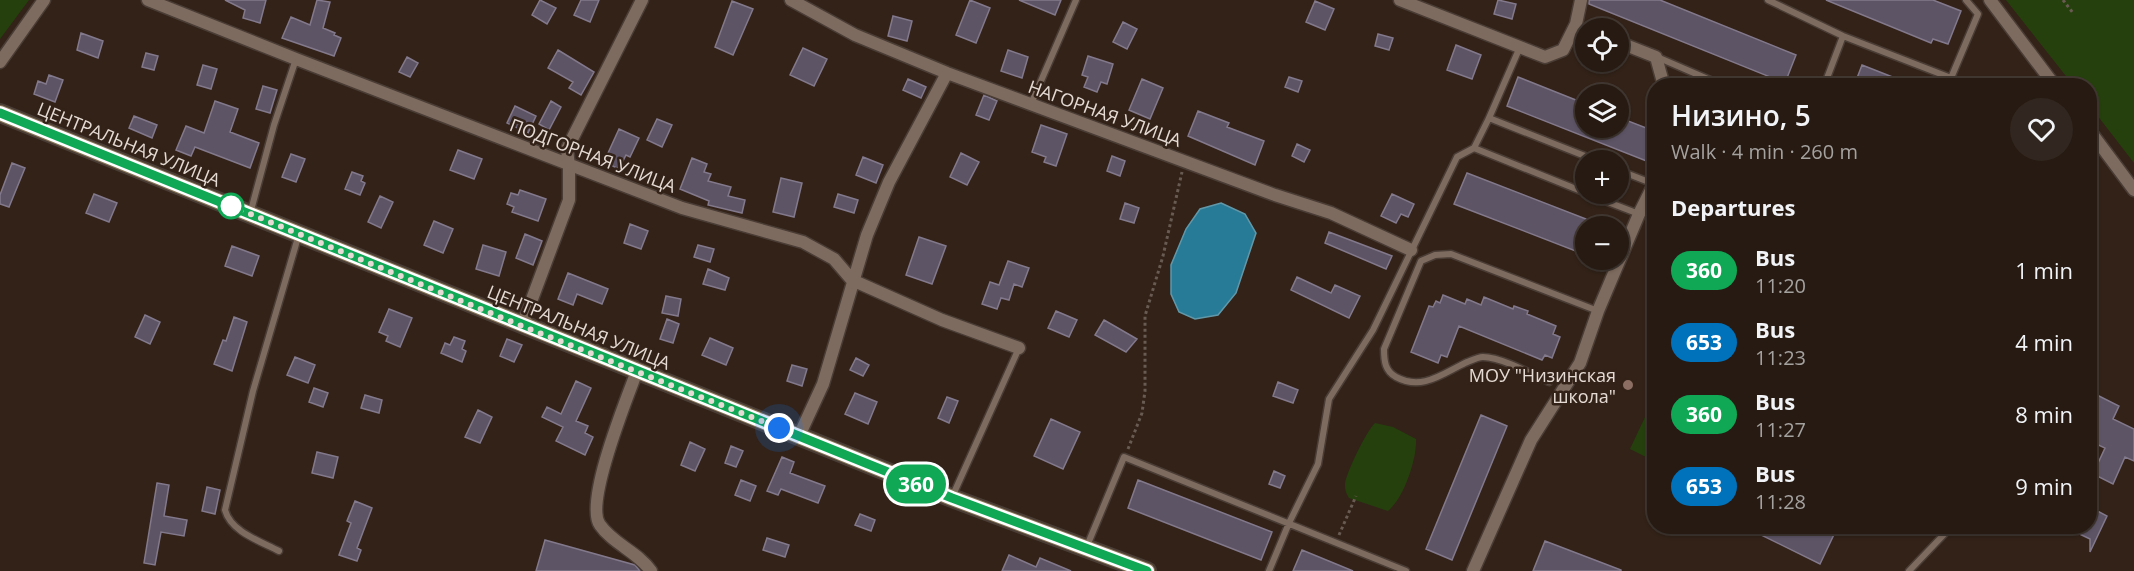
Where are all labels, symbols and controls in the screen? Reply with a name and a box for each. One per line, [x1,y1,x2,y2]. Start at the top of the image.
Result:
map controls [1575,18,1629,270]
button: locate [1575,18,1629,72]
street label: НАГОРНАЯ УЛИЦА [1025,74,1186,152]
button: layers [1575,84,1629,138]
street label: ЦЕНТРАЛЬНАЯ УЛИЦА [34,96,225,192]
text: Низино, 5 [1671,96,1811,134]
button: heart [2010,98,2073,161]
street label: ПОДГОРНАЯ УЛИЦА [506,112,680,198]
text: Walk · 4 min · 260 m [1671,138,1858,165]
button: + [1575,150,1629,204]
text: Departures [1671,192,1795,222]
unlabelled marker [218,193,244,219]
button: − [1575,216,1629,270]
text: Bus [1755,242,1795,272]
text: 1 min [2015,255,2073,285]
text: 360 [1686,256,1722,284]
text: 11:20 [1755,272,1806,299]
street label: ЦЕНТРАЛЬНАЯ УЛИЦА [484,279,675,375]
text: Bus [1755,314,1795,344]
text: 4 min [2015,327,2073,357]
text: 653 [1686,328,1722,356]
text: 11:23 [1755,344,1806,371]
place label: МОУ "Низинская школа" [1469,363,1616,408]
marker: МОУ "Низинская школа" [1621,378,1635,392]
text: Bus [1755,386,1795,416]
text: 8 min [2015,399,2073,429]
text: 360 [1686,400,1722,428]
your location [764,413,794,443]
text: 11:27 [1755,416,1806,443]
text: Bus [1755,458,1795,488]
line badge: 360 [882,464,950,504]
text: 360 [898,470,934,498]
text: 9 min [2015,471,2073,501]
text: 653 [1686,472,1722,500]
text: 11:28 [1755,488,1806,515]

